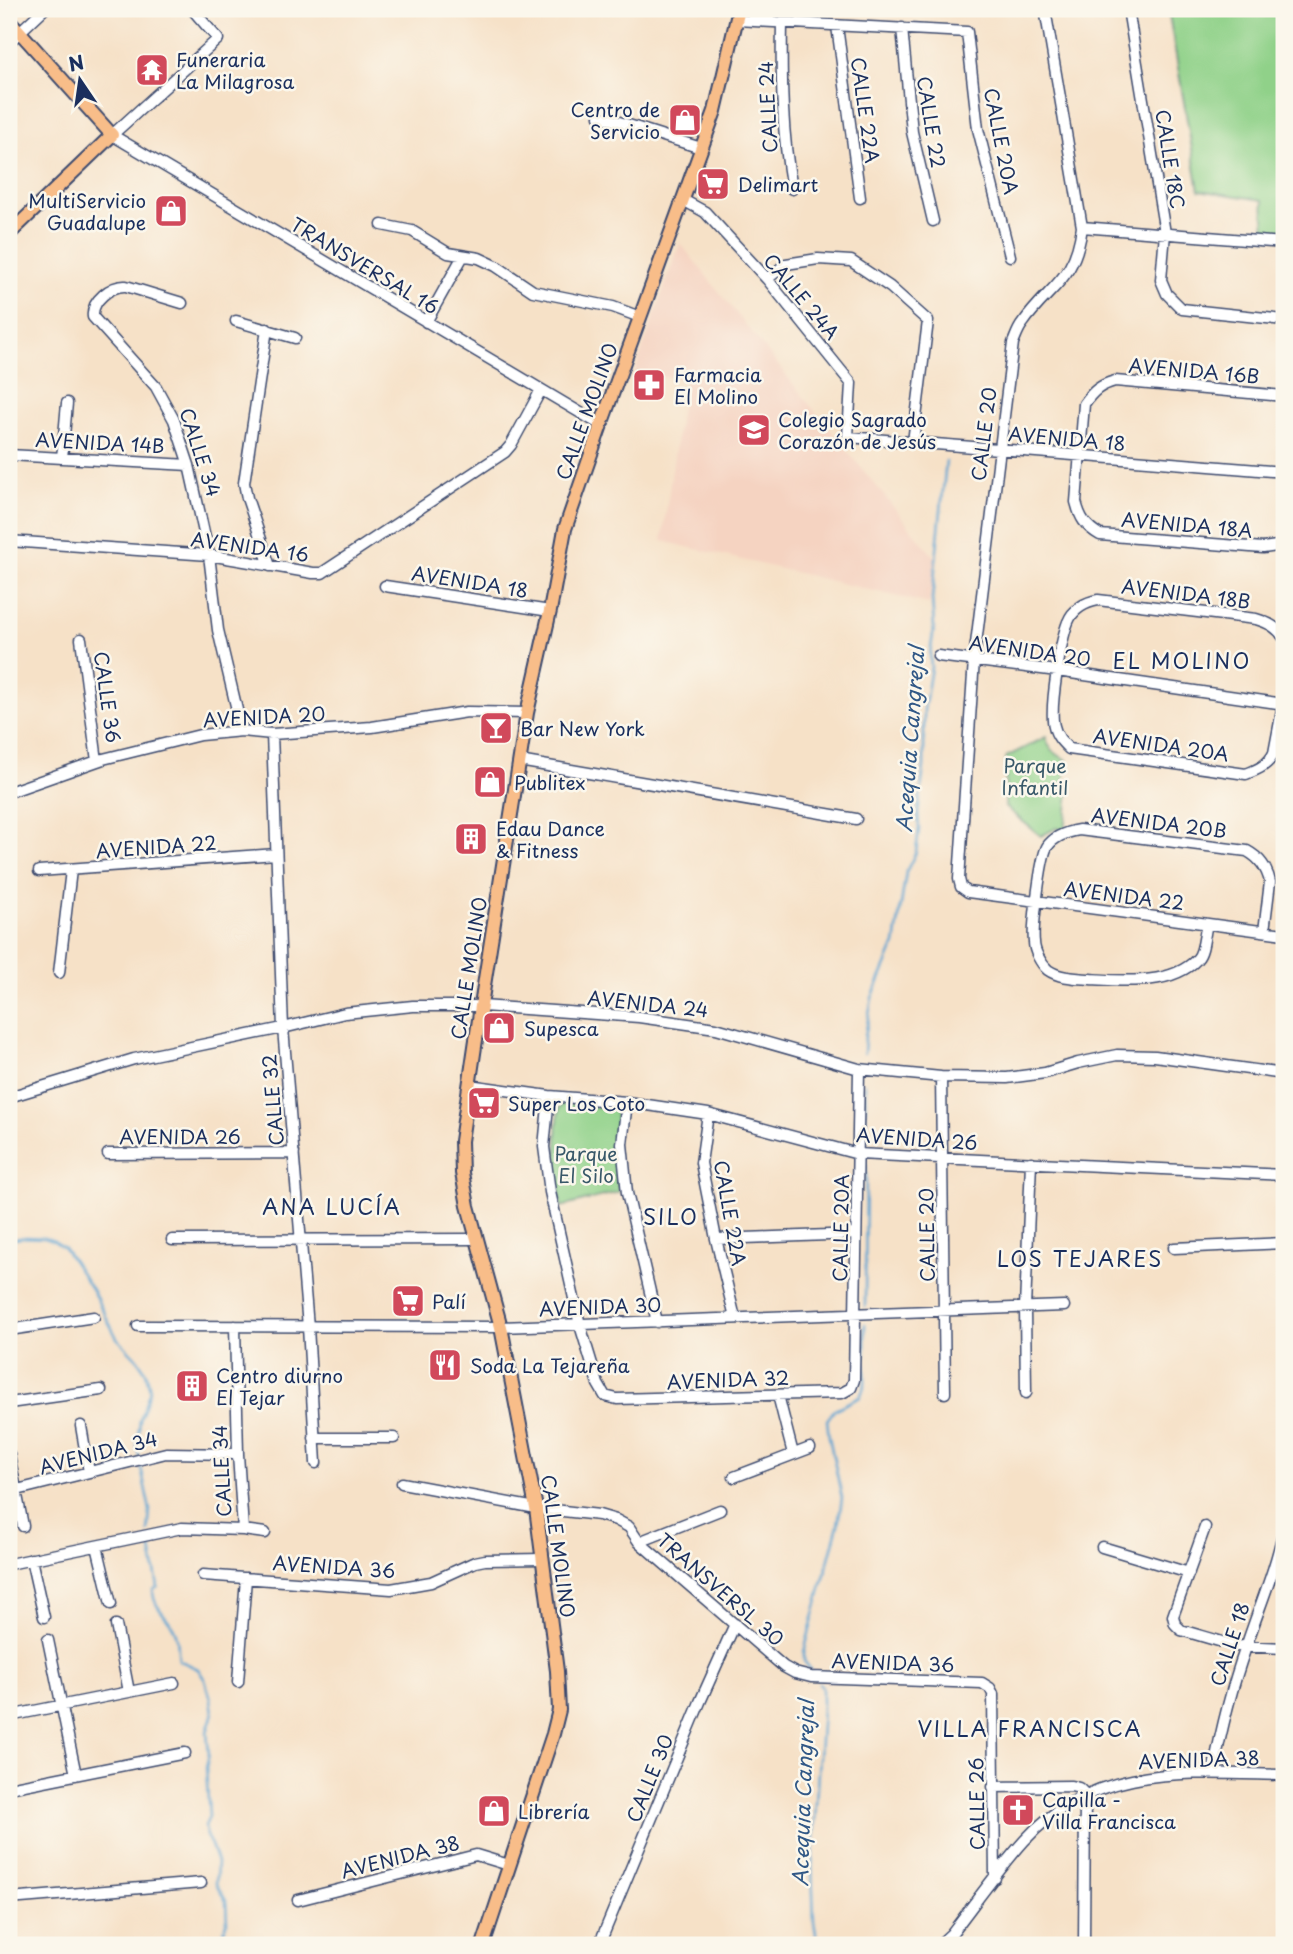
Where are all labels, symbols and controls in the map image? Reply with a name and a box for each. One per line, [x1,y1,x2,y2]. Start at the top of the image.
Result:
place label: Funeraria La Milagrosa [176,45,295,95]
north arrow [46,46,116,116]
text: N [65,47,86,78]
temple icon: Funeraria La Milagrosa [133,51,171,89]
street label: CALLE 22A [845,55,887,165]
street label: CALLE 24 [751,60,783,154]
street label: CALLE 22 [911,74,953,170]
street label: CALLE 20A [978,85,1026,197]
place label: Centro de Servicio [571,95,660,145]
shop icon: Centro de Servicio [666,101,704,139]
street label: CALLE 18C [1149,107,1193,211]
supermarket icon: Delimart [694,165,732,203]
place label: Delimart [738,170,818,198]
place label: MultiServicio Guadalupe [28,186,146,236]
shop icon: MultiServicio Guadalupe [152,192,190,230]
street label: TRANSVERSAL 16 [286,210,444,320]
street label: CALLE 24A [758,247,847,345]
street label: CALLE MOLINO [548,338,624,484]
street label: AVENIDA 16B [1128,350,1260,390]
place label: Farmacia El Molino [674,360,762,410]
pharmacy icon: Farmacia El Molino [630,366,668,404]
street label: CALLE 20 [963,386,1003,482]
street label: CALLE 34 [173,404,229,500]
place label: Colegio Sagrado Corazón de Jesús [778,405,936,455]
school or university icon: Colegio Sagrado Corazón de Jesús [735,411,773,449]
street label: AVENIDA 18 [1007,419,1127,457]
street label: AVENIDA 14B [35,425,165,459]
street label: AVENIDA 18A [1120,504,1254,544]
street label: AVENIDA 16 [189,524,311,568]
street label: AVENIDA 18 [410,558,530,604]
street label: AVENIDA 18B [1120,571,1252,615]
street label: AVENIDA 20 [967,628,1093,672]
water label: Acequia Cangrejal [887,642,932,833]
district label: EL MOLINO [1113,644,1251,676]
street label: CALLE 36 [88,649,128,745]
street label: AVENIDA 20 [202,699,326,733]
bar icon: Bar New York [477,709,515,747]
place label: Bar New York [520,714,645,742]
street label: AVENIDA 20A [1091,721,1231,767]
park label: Parque Infantil [1001,751,1069,801]
shop icon: Publitex [471,763,509,801]
place label: Publitex [514,768,586,796]
street label: AVENIDA 20B [1090,800,1228,844]
place label: Edau Dance & Fitness [496,814,605,864]
building icon: Edau Dance & Fitness [452,820,490,858]
street label: AVENIDA 22 [95,828,217,864]
street label: AVENIDA 22 [1062,874,1186,916]
street label: CALLE MOLINO [443,895,493,1041]
street label: AVENIDA 24 [586,983,710,1023]
shop icon: Supesca [480,1009,518,1047]
place label: Supesca [524,1014,599,1042]
street label: CALLE 32 [254,1053,290,1147]
supermarket icon: Super Los Coto [465,1084,503,1122]
place label: Super Los Coto [508,1089,645,1117]
street label: AVENIDA 26 [855,1120,979,1156]
street label: AVENIDA 26 [119,1122,241,1150]
park label: Parque El Silo [554,1139,618,1189]
street label: CALLE 22A [708,1158,754,1268]
street label: CALLE 20A [825,1174,855,1282]
street label: CALLE 20 [911,1188,941,1282]
district label: ANA LUCÍA [262,1190,402,1222]
district label: SILO [643,1200,699,1232]
district label: LOS TEJARES [997,1242,1163,1274]
supermarket icon: Palí [389,1282,427,1320]
place label: Palí [432,1287,466,1315]
street label: AVENIDA 30 [538,1290,662,1322]
restaurant icon: Soda La Tejareña [426,1346,464,1384]
place label: Soda La Tejareña [470,1351,630,1379]
place label: Centro diurno El Tejar [216,1361,343,1411]
street label: AVENIDA 32 [666,1363,790,1395]
building icon: Centro diurno El Tejar [173,1367,211,1405]
street label: AVENIDA 34 [36,1424,160,1480]
street label: CALLE 34 [205,1424,237,1518]
street label: CALLE MOLINO [535,1473,583,1619]
street label: TRANSVERSL 30 [651,1526,791,1652]
street label: AVENIDA 36 [272,1548,396,1584]
street label: CALLE 18 [1202,1598,1256,1690]
street label: AVENIDA 36 [831,1646,955,1678]
water label: Acequia Cangrejal [783,1696,821,1887]
district label: VILLA FRANCISCA [917,1712,1143,1744]
street label: CALLE 30 [619,1730,679,1826]
street label: AVENIDA 38 [1138,1743,1260,1775]
street label: CALLE 26 [961,1757,991,1851]
place label: Capilla - Villa Francisca [1042,1785,1176,1835]
church icon: Capilla - Villa Francisca [999,1791,1037,1829]
shop icon: Librería [475,1792,513,1830]
place label: Librería [518,1797,590,1825]
street label: AVENIDA 38 [338,1828,462,1884]

